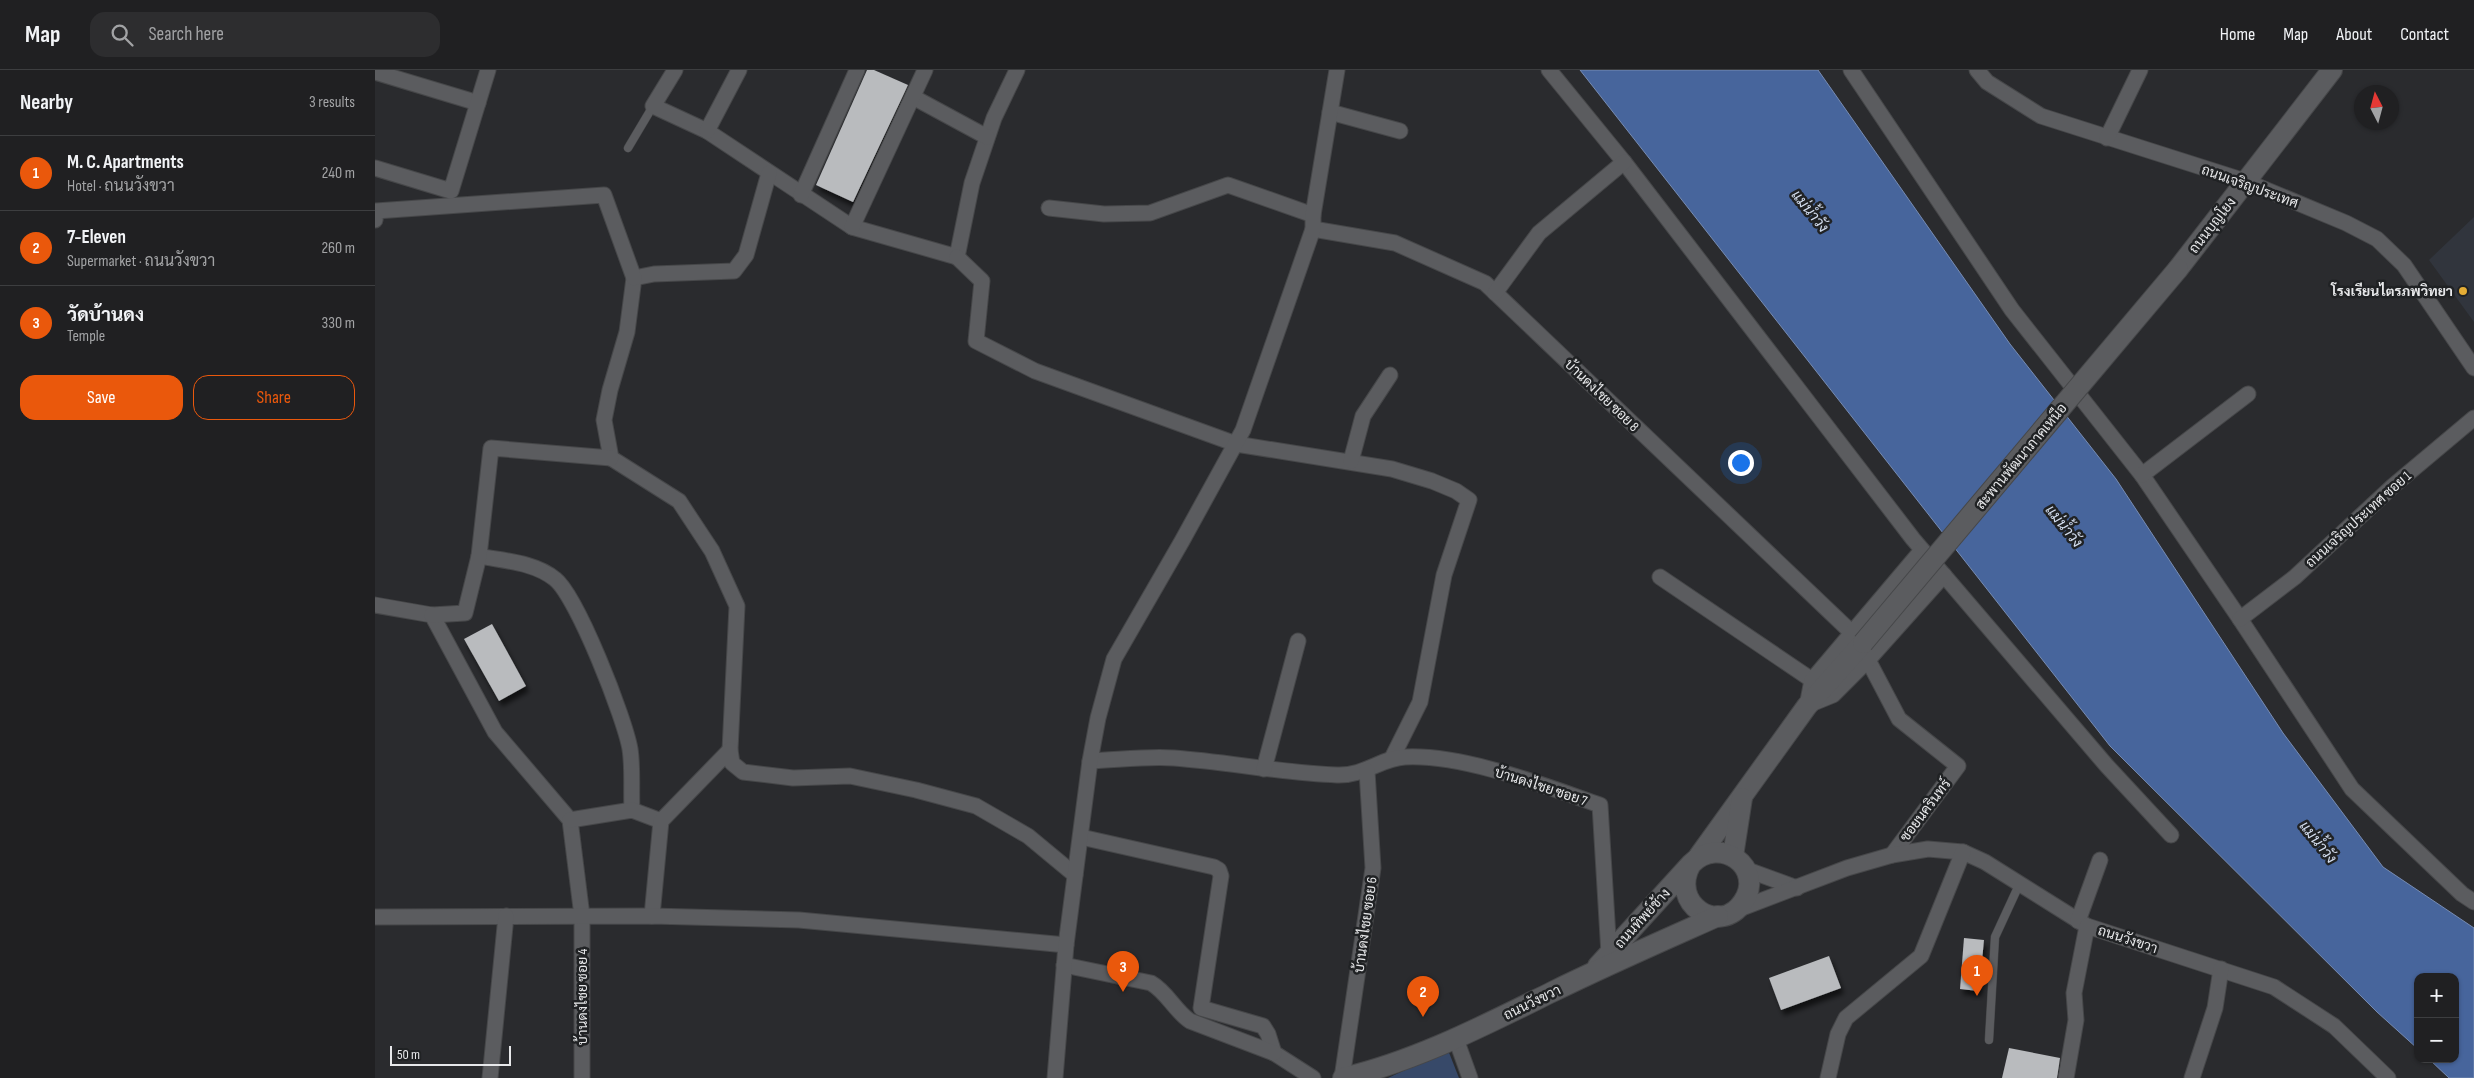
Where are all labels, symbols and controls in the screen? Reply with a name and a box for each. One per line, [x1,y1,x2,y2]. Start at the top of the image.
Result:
search box [90,12,440,57]
text: Map [25,20,60,49]
icon: search [108,21,136,49]
text: Search here [148,23,224,46]
text: Home [2220,24,2255,45]
text: Map [2283,24,2308,45]
text: About [2336,24,2372,45]
text: Contact [2400,24,2449,45]
north arrow [2354,85,2399,130]
text: Nearby [20,90,73,115]
text: 3 results [309,93,355,112]
text: M. C. Apartments [67,151,184,174]
street label: ถนนเจริญประเทศ [2199,161,2301,212]
text: 1 [33,164,39,183]
text: 240 m [322,164,355,183]
text: Hotel · ถนนวังขวา [67,177,175,196]
water label: แม่น้ำวัง [1787,184,1836,237]
street label: ถนนบุญโยง [2185,194,2240,257]
text: 7-Eleven [67,226,126,249]
text: 2 [32,239,40,258]
text: 260 m [321,239,355,258]
text: Supermarket · ถนนวังขวา [67,252,215,271]
place label: โรงเรียนไตรภพวิทยา [2330,282,2453,300]
marker: โรงเรียนไตรภพวิทยา [2457,285,2469,297]
text: วัดบ้านดง [67,304,144,327]
text: 3 [32,314,40,333]
text: 330 m [322,314,355,333]
text: Temple [67,327,105,346]
street label: บ้านดงไชย ซอย 8 [1561,355,1643,435]
button: Save [20,375,183,420]
button: Share [193,375,355,420]
street label: สะพานพัฒนาภาคเหนือ [1971,399,2071,513]
your location [1728,450,1754,476]
street label: ถนนเจริญประเทศ ซอย 1 [2302,467,2415,571]
water label: แม่น้ำวัง [2041,499,2090,552]
street label: บ้านดงไชย ซอย 7 [1492,763,1590,810]
street label: ซอยนครินทร์ [1896,775,1955,845]
water label: แม่น้ำวัง [2295,815,2344,868]
street label: บ้านดงไชย ซอย 6 [1349,876,1381,974]
street label: ถนนทิพย์ช้าง [1610,884,1674,952]
street label: ถนนวังขวา [2096,922,2160,957]
street label: บ้านดงไชย ซอย 4 [573,949,591,1045]
pin: 3 [1107,951,1139,992]
pin: 1 [1961,955,1993,996]
map controls [2414,973,2459,1063]
button: + [2414,973,2459,1018]
pin: 2 [1407,976,1439,1017]
street label: ถนนวังขวา [1501,981,1564,1024]
button: − [2414,1018,2459,1063]
scale bar [390,1043,511,1066]
text: 50 m [397,1046,420,1063]

